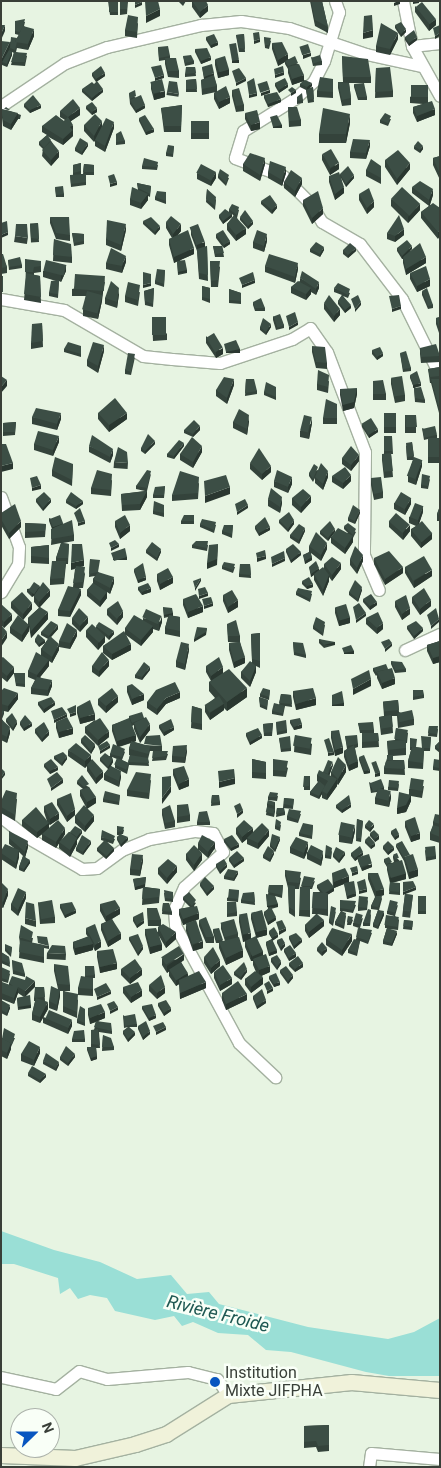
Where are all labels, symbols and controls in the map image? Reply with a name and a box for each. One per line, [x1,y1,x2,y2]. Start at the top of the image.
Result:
water label: Rivière Froide [165,1291,271,1337]
place label: Institution Mixte JIFPHA [225,1363,323,1401]
marker: Institution Mixte JIFPHA [209,1376,221,1388]
north arrow [10,1408,60,1458]
text: N [39,1420,57,1435]

